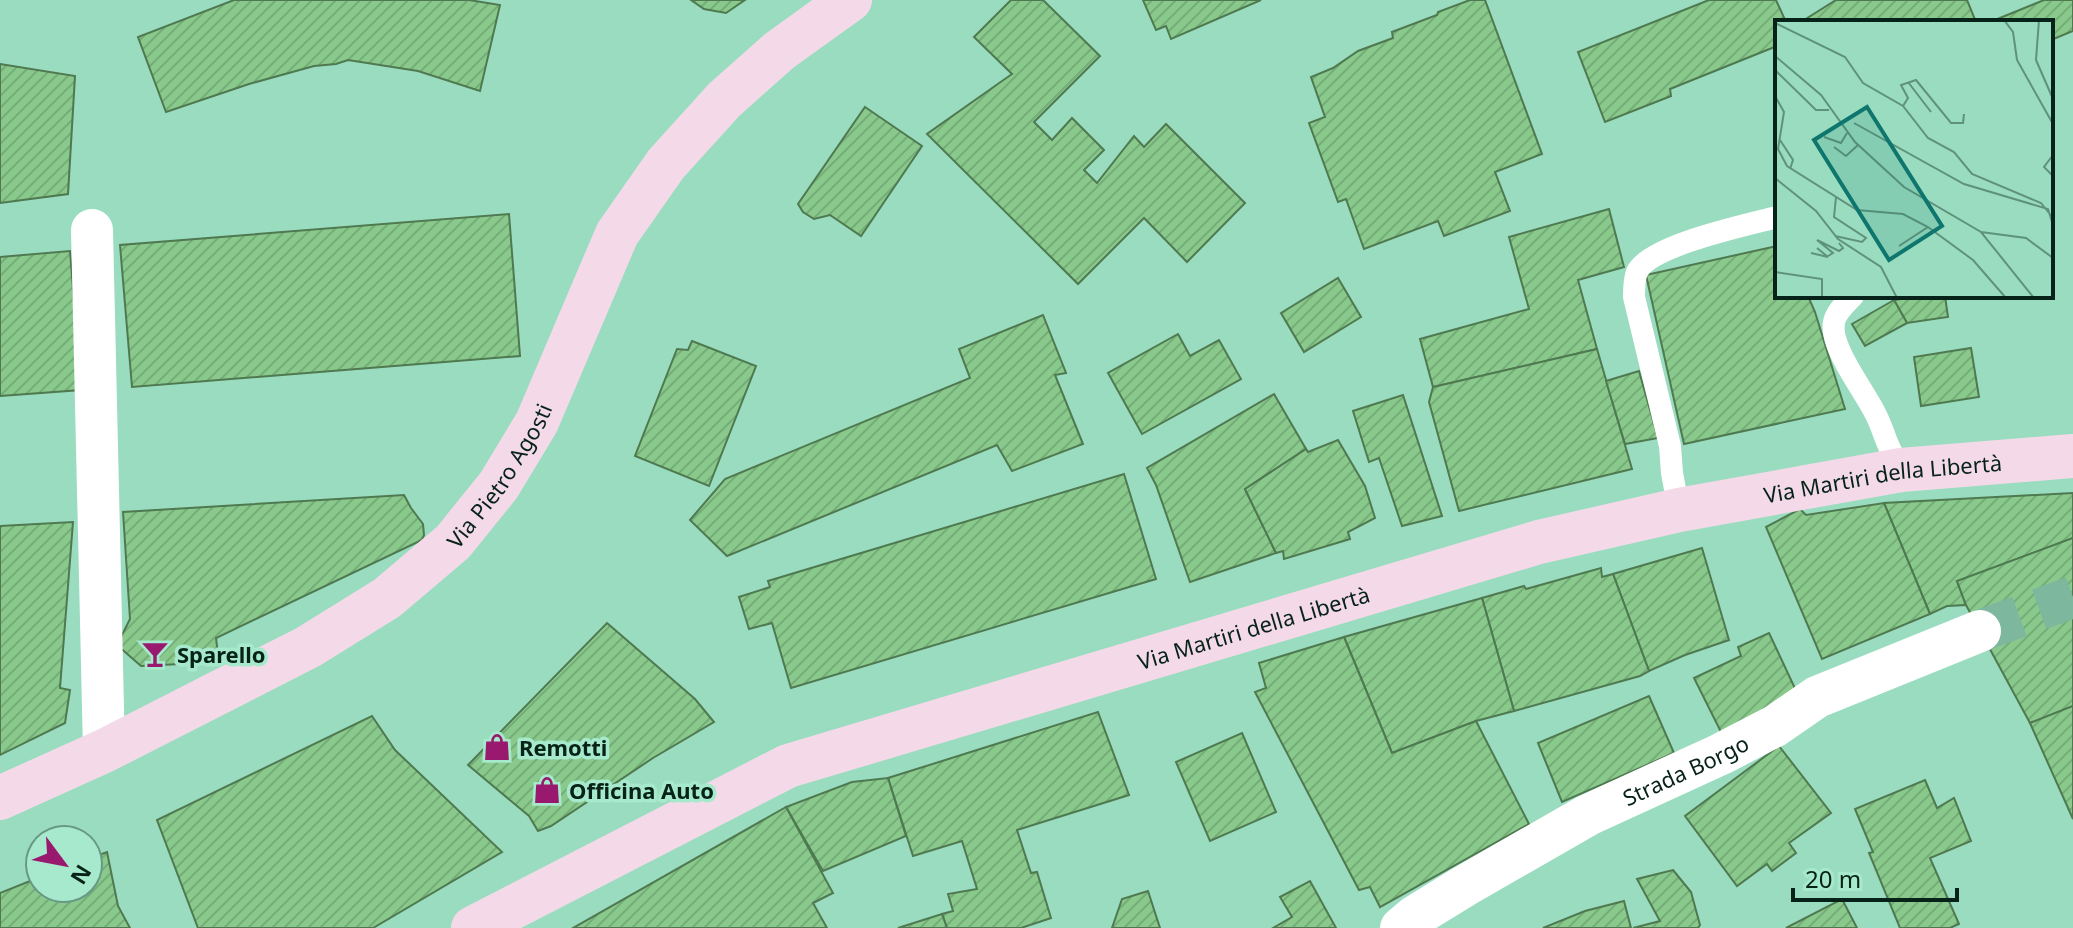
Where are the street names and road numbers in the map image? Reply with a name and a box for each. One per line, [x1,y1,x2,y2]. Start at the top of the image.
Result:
street label: Via Pietro Agosti [439,399,558,554]
street label: Via Martiri della Libertà [1761,447,2003,509]
street label: Via Martiri della Libertà [1134,578,1373,676]
street label: Strada Borgo [1617,727,1754,812]

